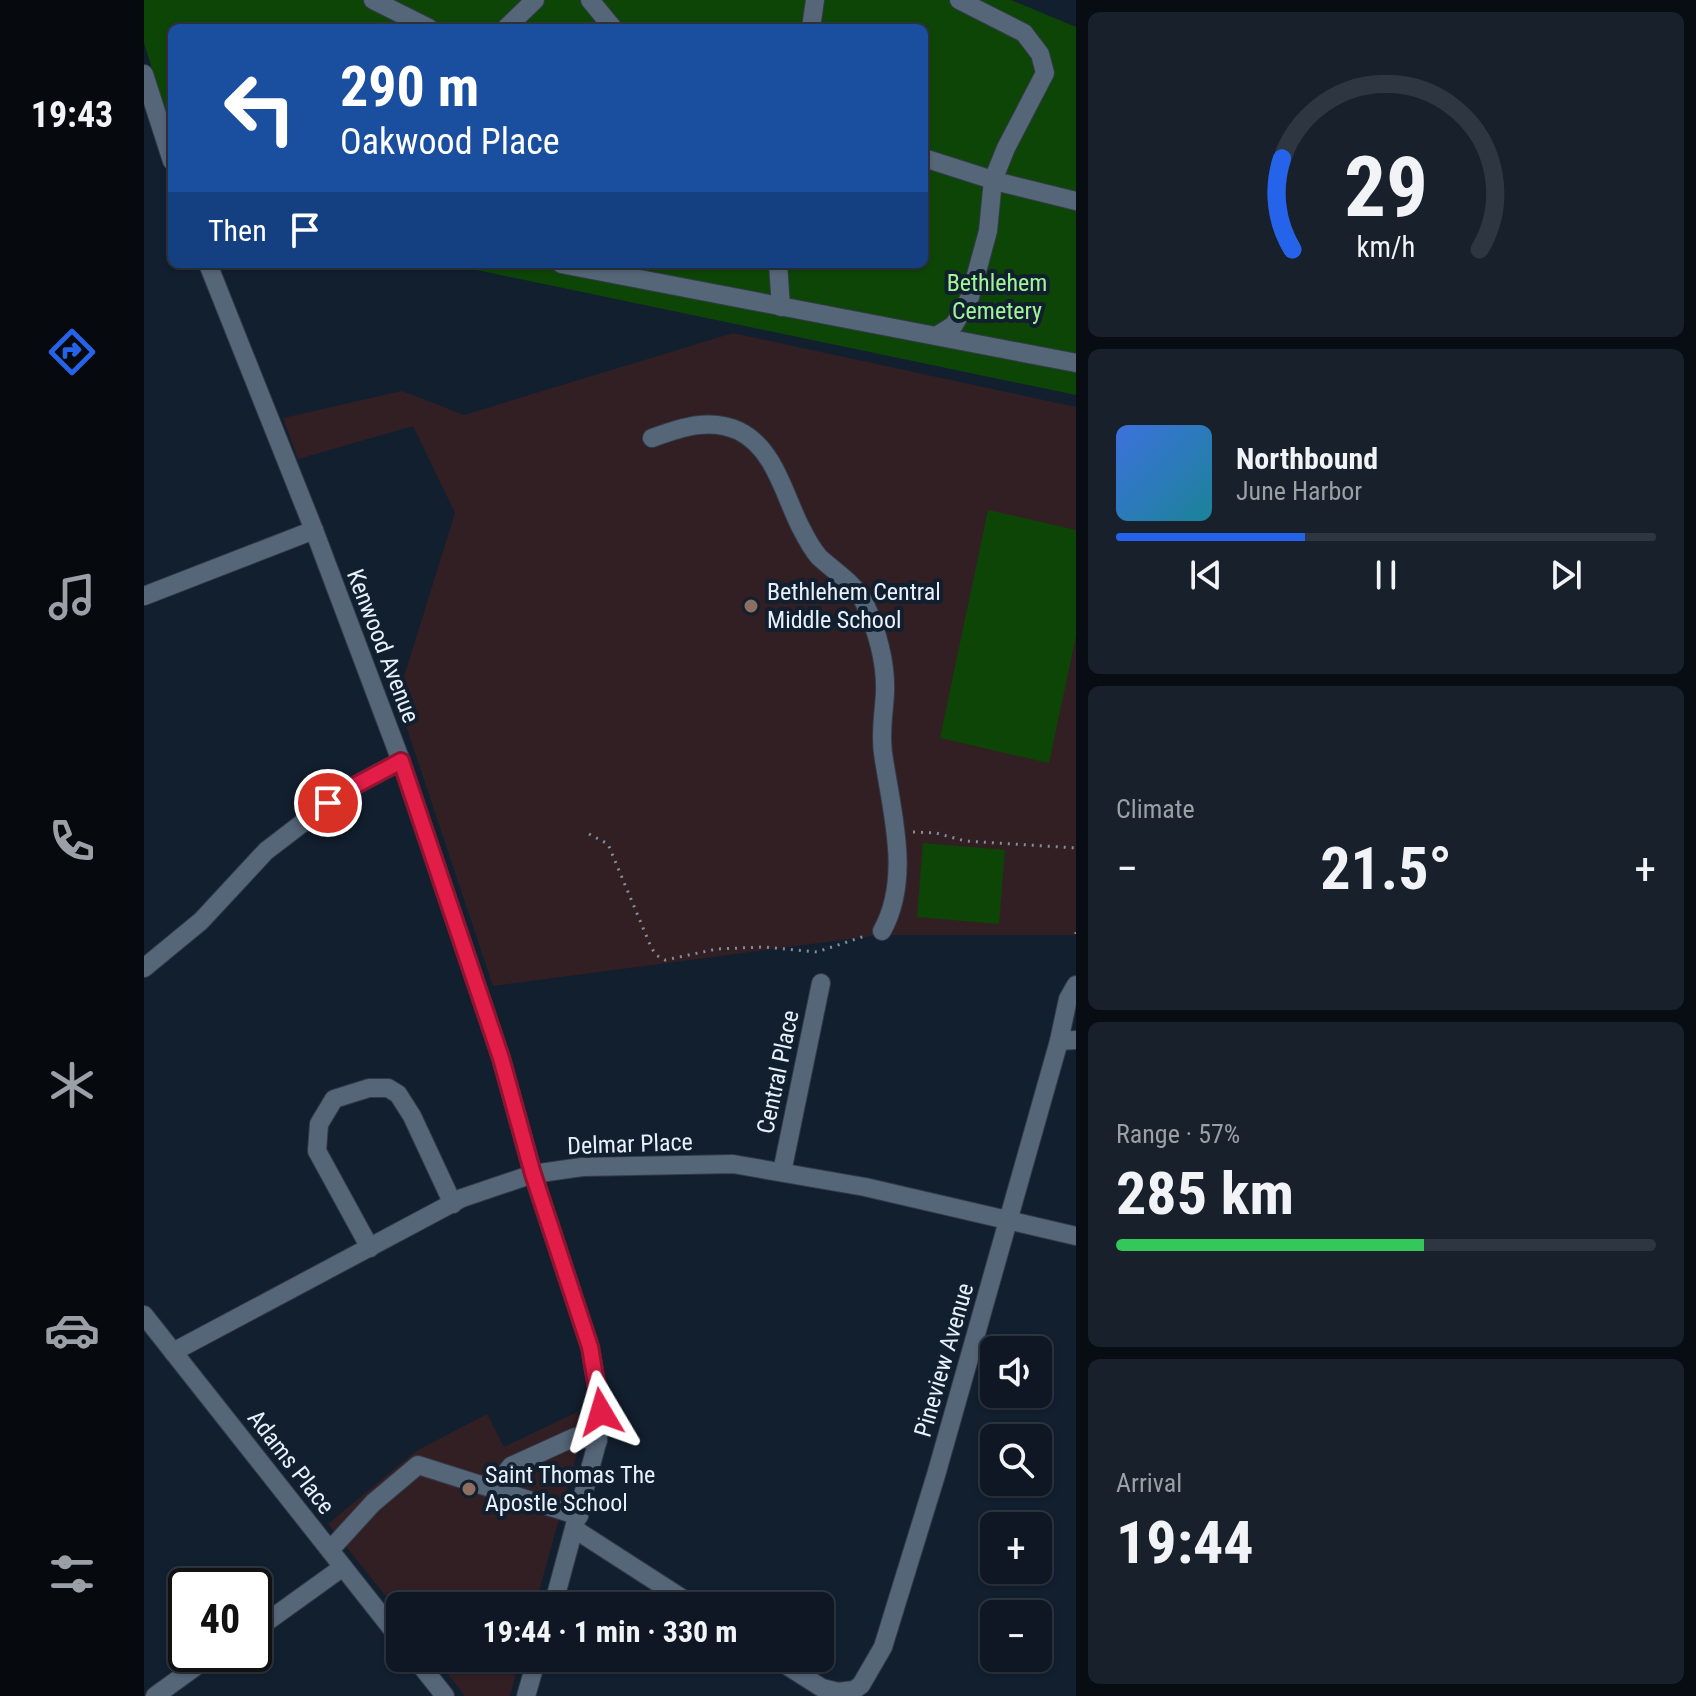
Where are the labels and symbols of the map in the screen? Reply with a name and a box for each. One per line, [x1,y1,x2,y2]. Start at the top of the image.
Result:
park label: Bethlehem Cemetery [947,269,1047,325]
street label: Kenwood Avenue [341,565,425,727]
place label: Bethlehem Central Middle School [767,578,941,634]
marker: Bethlehem Central Middle School [742,597,760,615]
pin [294,769,362,837]
street label: Central Place [751,1008,805,1136]
street label: Delmar Place [567,1128,693,1160]
street label: Pineview Avenue [909,1280,979,1440]
position arrow [559,1370,643,1454]
street label: Adams Place [242,1404,340,1520]
place label: Saint Thomas The Apostle School [485,1461,655,1517]
marker: Saint Thomas The Apostle School [460,1480,478,1498]
speed limit sign: 40 [168,1568,272,1672]

